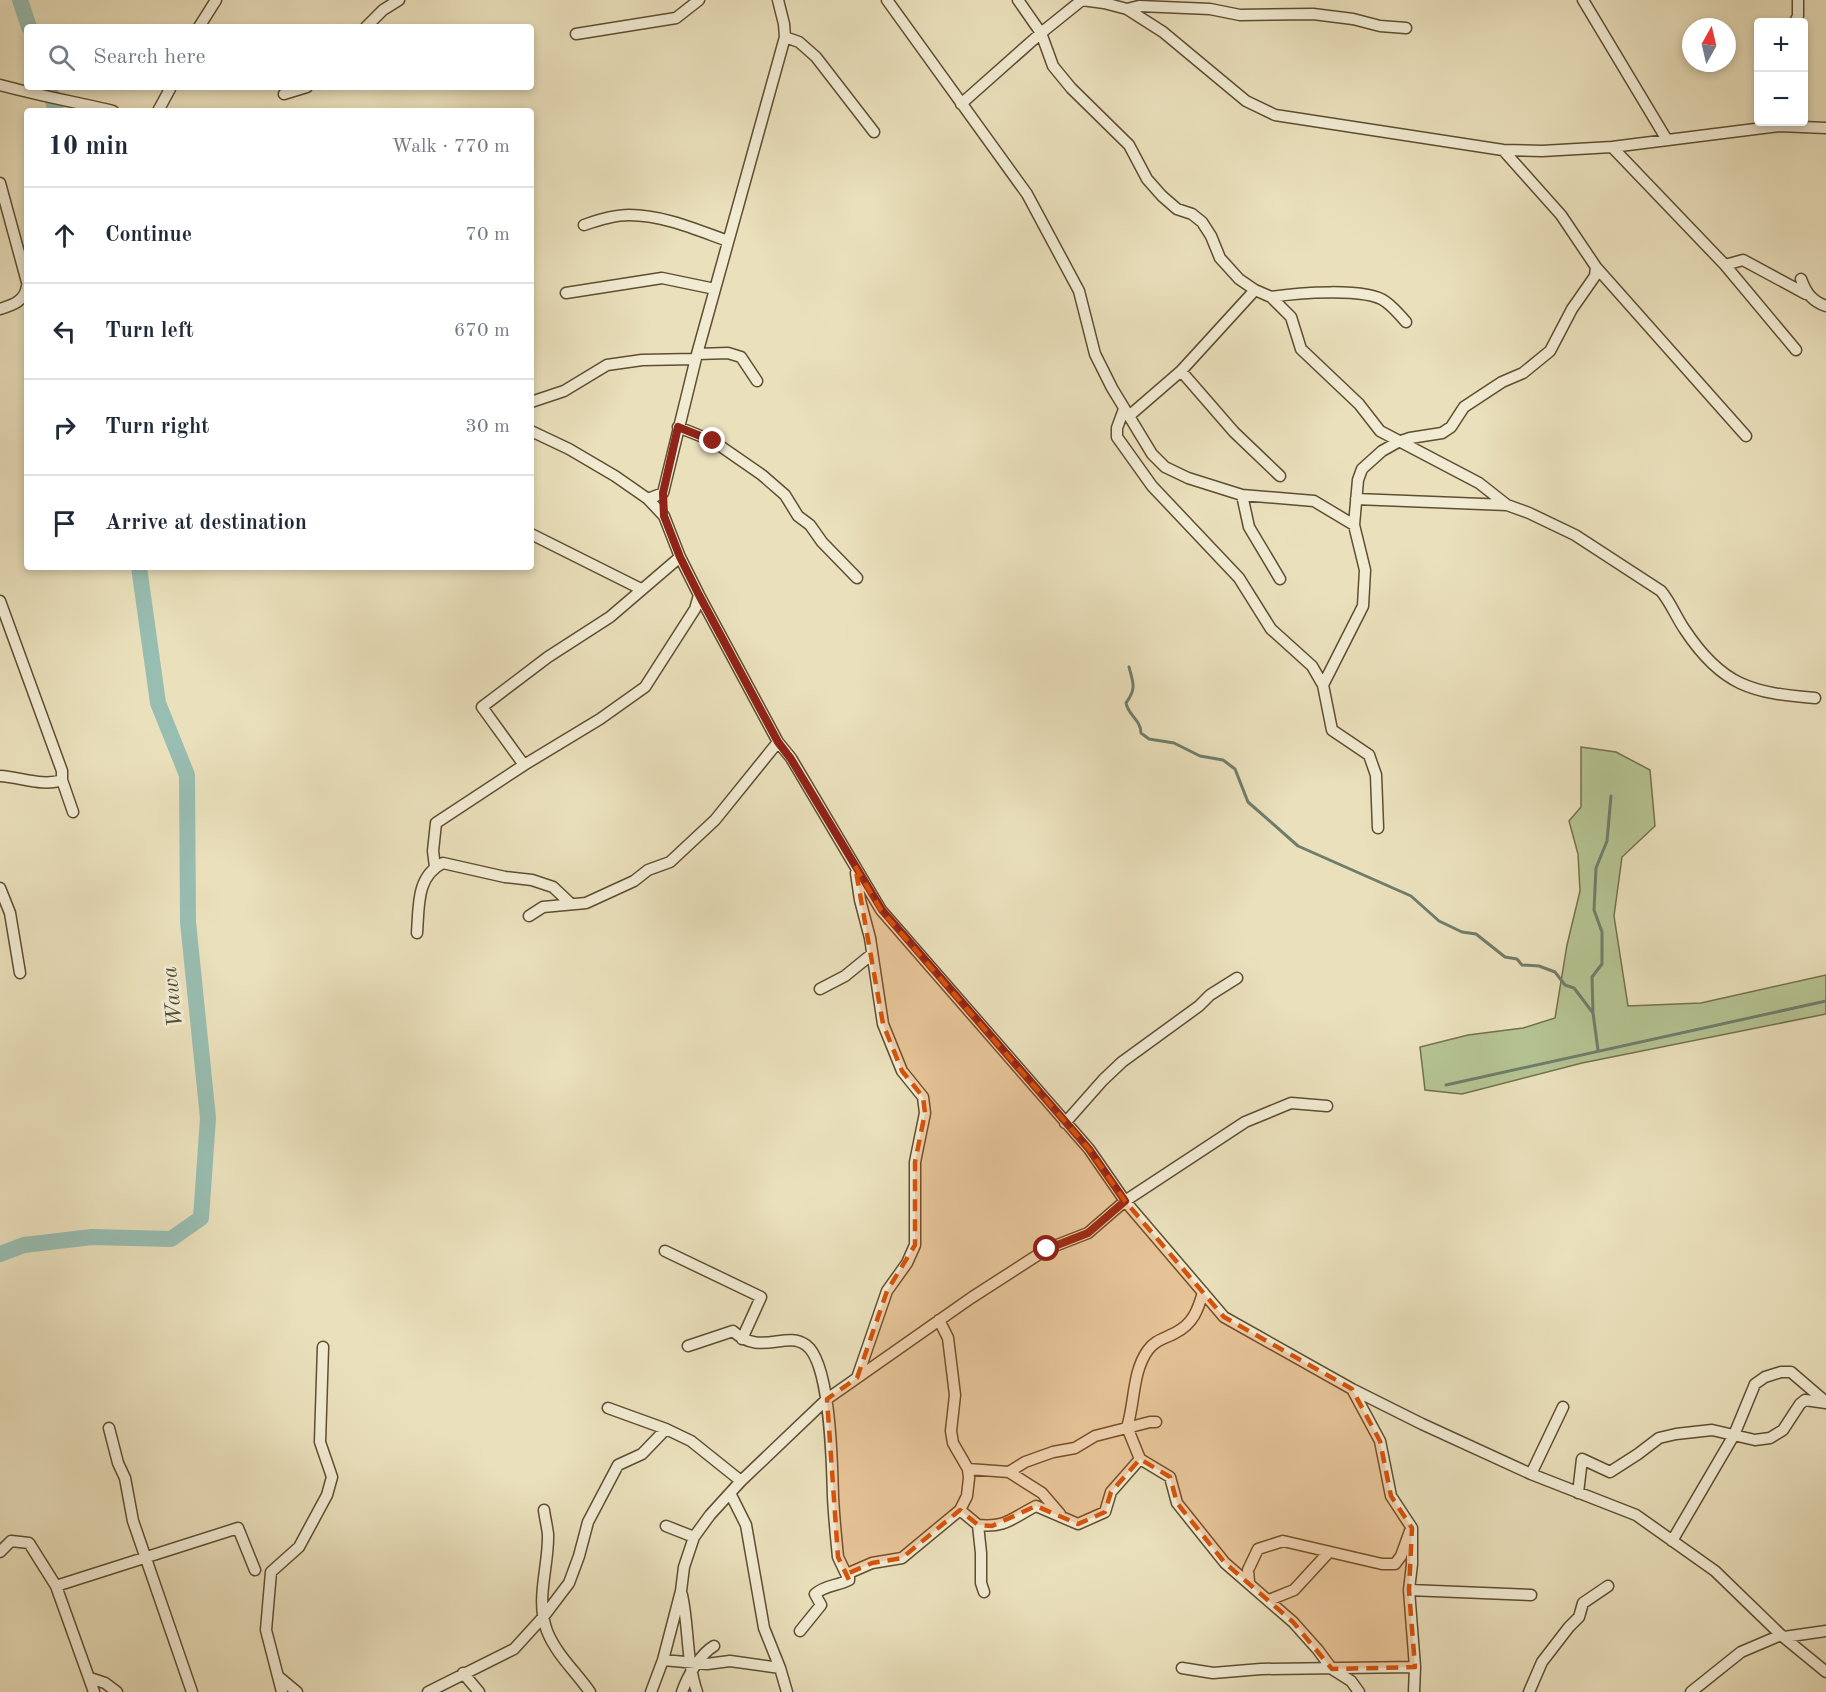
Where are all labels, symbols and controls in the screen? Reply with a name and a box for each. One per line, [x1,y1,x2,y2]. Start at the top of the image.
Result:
north arrow [1682,18,1736,72]
map controls [1754,18,1808,126]
button: + [1754,18,1808,72]
search box [24,24,534,90]
icon: search [45,41,78,74]
text: Search here [93,46,206,68]
button: − [1754,72,1808,126]
text: 10 min [48,134,128,160]
text: Walk · 770 m [391,137,510,157]
icon: ahead [48,219,81,252]
text: Continue [105,224,192,246]
text: 70 m [465,225,510,245]
icon: left [48,315,81,348]
text: Turn left [105,320,194,342]
text: 670 m [454,321,510,341]
icon: right [48,411,81,444]
text: Turn right [105,416,209,438]
text: 30 m [465,417,510,437]
route end [699,427,725,453]
icon: arrive [48,507,81,540]
text: Arrive at destination [105,512,307,534]
water label: Wawa [159,965,187,1029]
route start [1033,1235,1059,1261]

